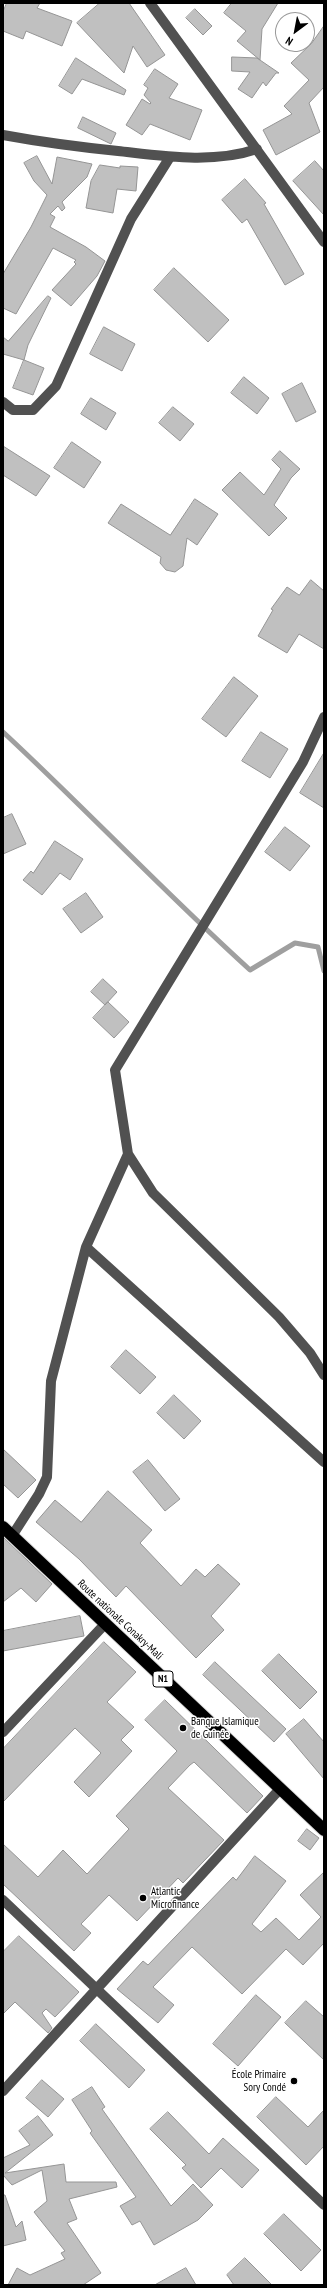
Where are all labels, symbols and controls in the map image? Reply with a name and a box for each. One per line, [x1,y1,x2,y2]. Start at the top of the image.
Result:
north arrow [275,12,315,52]
text: N [283,34,295,49]
street label: Route nationale Conakry-Mali [75,1577,165,1663]
road number: N1 [153,1671,173,1687]
place label: Banque Islamique de Guinée [191,1715,259,1741]
marker: Banque Islamique de Guinée [178,1723,188,1733]
place label: Atlantic Microfinance [151,1885,199,1911]
marker: Atlantic Microfinance [138,1893,148,1903]
place label: École Primaire Sory Condé [232,2068,286,2094]
marker: École Primaire Sory Condé [289,2076,299,2086]

